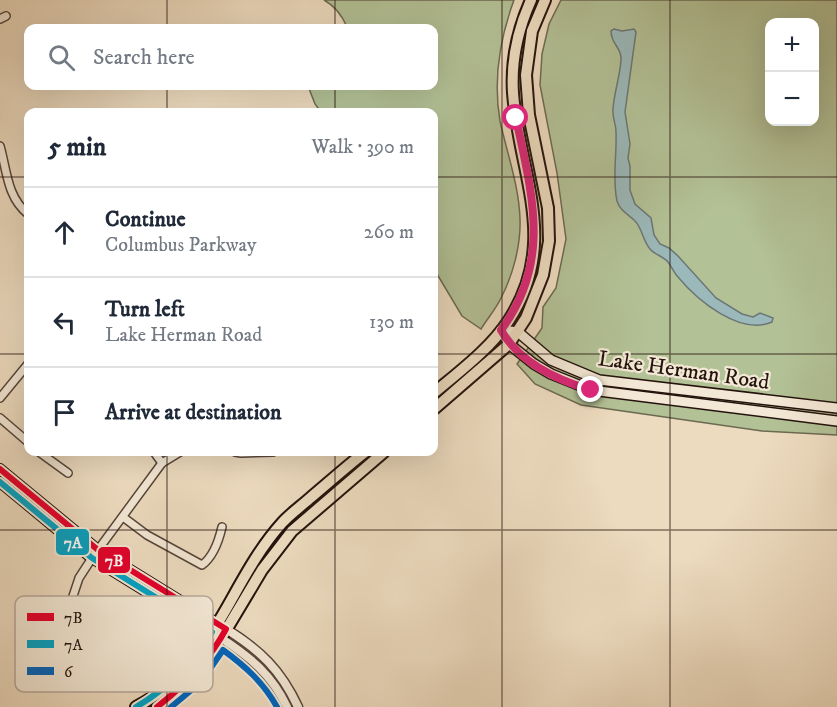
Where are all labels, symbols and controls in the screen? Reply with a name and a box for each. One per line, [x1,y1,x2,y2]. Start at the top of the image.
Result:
map controls [765,18,819,126]
button: + [765,18,819,72]
search box [24,24,438,90]
icon: search [45,41,78,74]
text: Search here [93,44,195,71]
button: − [765,72,819,126]
route start [502,104,528,130]
text: 5 min [48,131,106,164]
text: Walk · 390 m [312,135,414,160]
text: Continue [105,206,186,233]
icon: ahead [48,216,81,249]
text: 260 m [364,220,414,245]
text: Columbus Parkway [105,233,257,258]
text: Turn left [105,296,185,323]
icon: left [48,306,81,339]
text: 130 m [369,310,414,335]
text: Lake Herman Road [105,323,262,348]
street label: Lake Herman Road [596,345,771,396]
route end [577,376,603,402]
icon: arrive [48,396,81,429]
text: Arrive at destination [105,399,282,426]
line badge: 7A [55,528,90,556]
text: 7A [64,533,83,553]
line badge: 7B [97,546,131,574]
text: 7B [105,551,123,571]
legend [15,596,213,692]
text: 7B [64,608,83,628]
text: 7A [64,635,83,655]
text: 6 [64,662,73,682]

